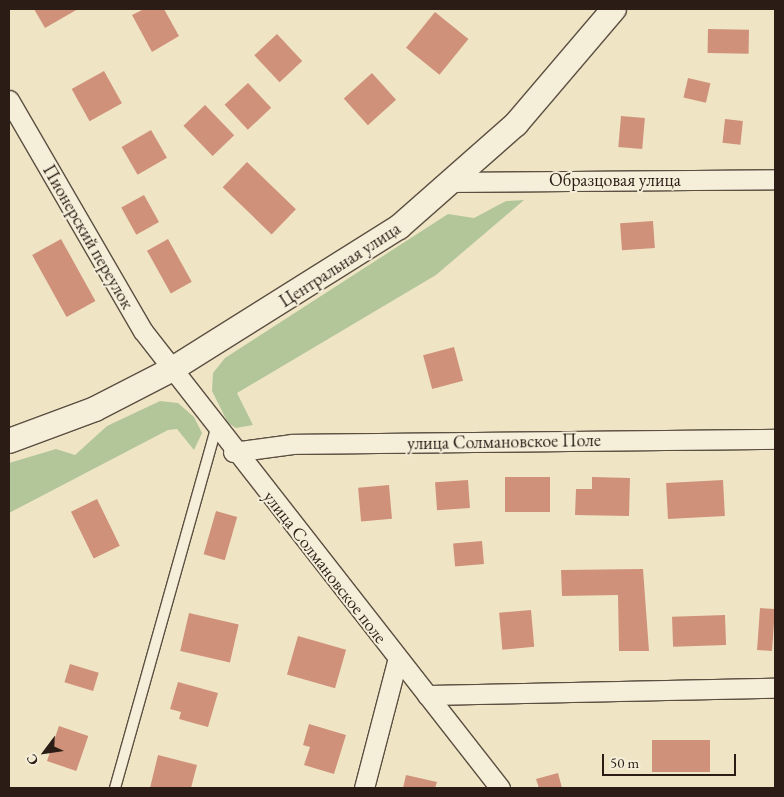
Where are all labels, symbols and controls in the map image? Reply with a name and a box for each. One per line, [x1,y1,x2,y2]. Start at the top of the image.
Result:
street label: Пионерский переулок [38,161,138,313]
street label: Образцовая улица [549,169,681,191]
street label: Центральная улица [275,218,405,312]
street label: улица Солмановское Поле [407,430,601,454]
street label: улица Солмановское поле [259,486,391,648]
north arrow [20,727,70,777]
scale bar [604,744,738,776]
text: С [22,751,42,769]
text: 50 m [610,753,639,772]

